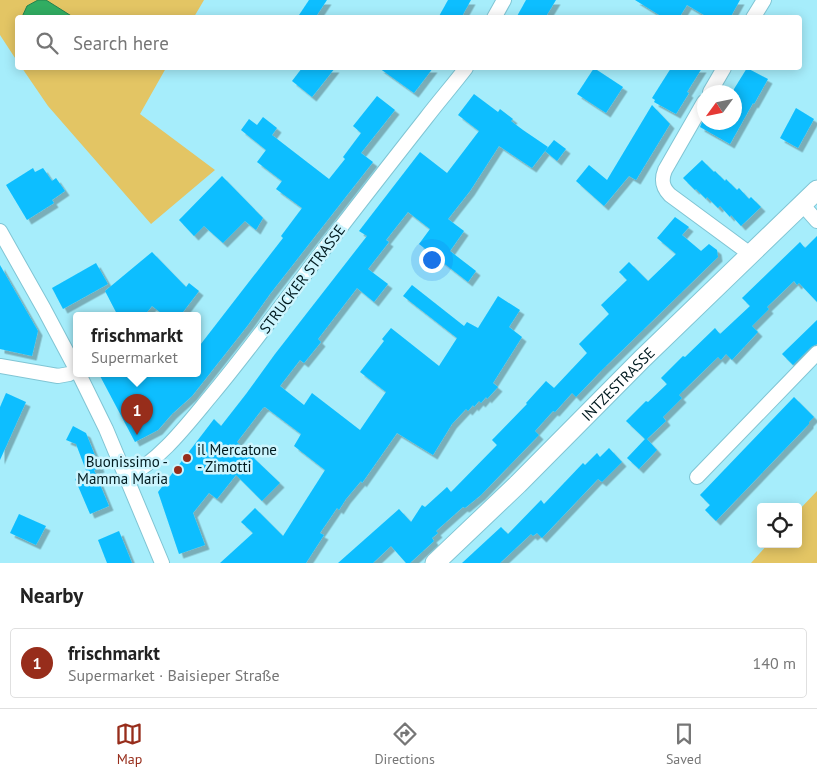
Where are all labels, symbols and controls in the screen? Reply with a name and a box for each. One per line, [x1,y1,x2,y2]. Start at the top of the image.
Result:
search box [15,15,802,70]
icon: search [33,29,61,57]
text: Search here [73,31,169,55]
north arrow [697,85,742,130]
street label: STRUCKER STRASSE [255,221,349,337]
your location [419,247,445,273]
popup [73,312,201,377]
text: frischmarkt [91,323,183,347]
street label: INTZESTRASSE [577,343,658,424]
text: Supermarket [91,347,178,367]
pin: 1 [121,394,153,435]
place label: il Mercatone - Zimotti [197,440,277,476]
place label: Buonissimo - Mamma Maria [77,452,168,488]
marker: il Mercatone - Zimotti [181,452,193,464]
marker: Buonissimo - Mamma Maria [172,464,184,476]
map controls [757,503,802,548]
button: locate [757,503,802,548]
text: Nearby [20,582,83,609]
text: frischmarkt [68,641,160,665]
text: 1 [32,653,42,673]
text: 140 m [753,653,796,673]
text: Supermarket · Baisieper Straße [68,665,280,685]
tab: Map [115,720,143,768]
tab: Directions [374,720,435,768]
tab: Saved [666,720,702,768]

